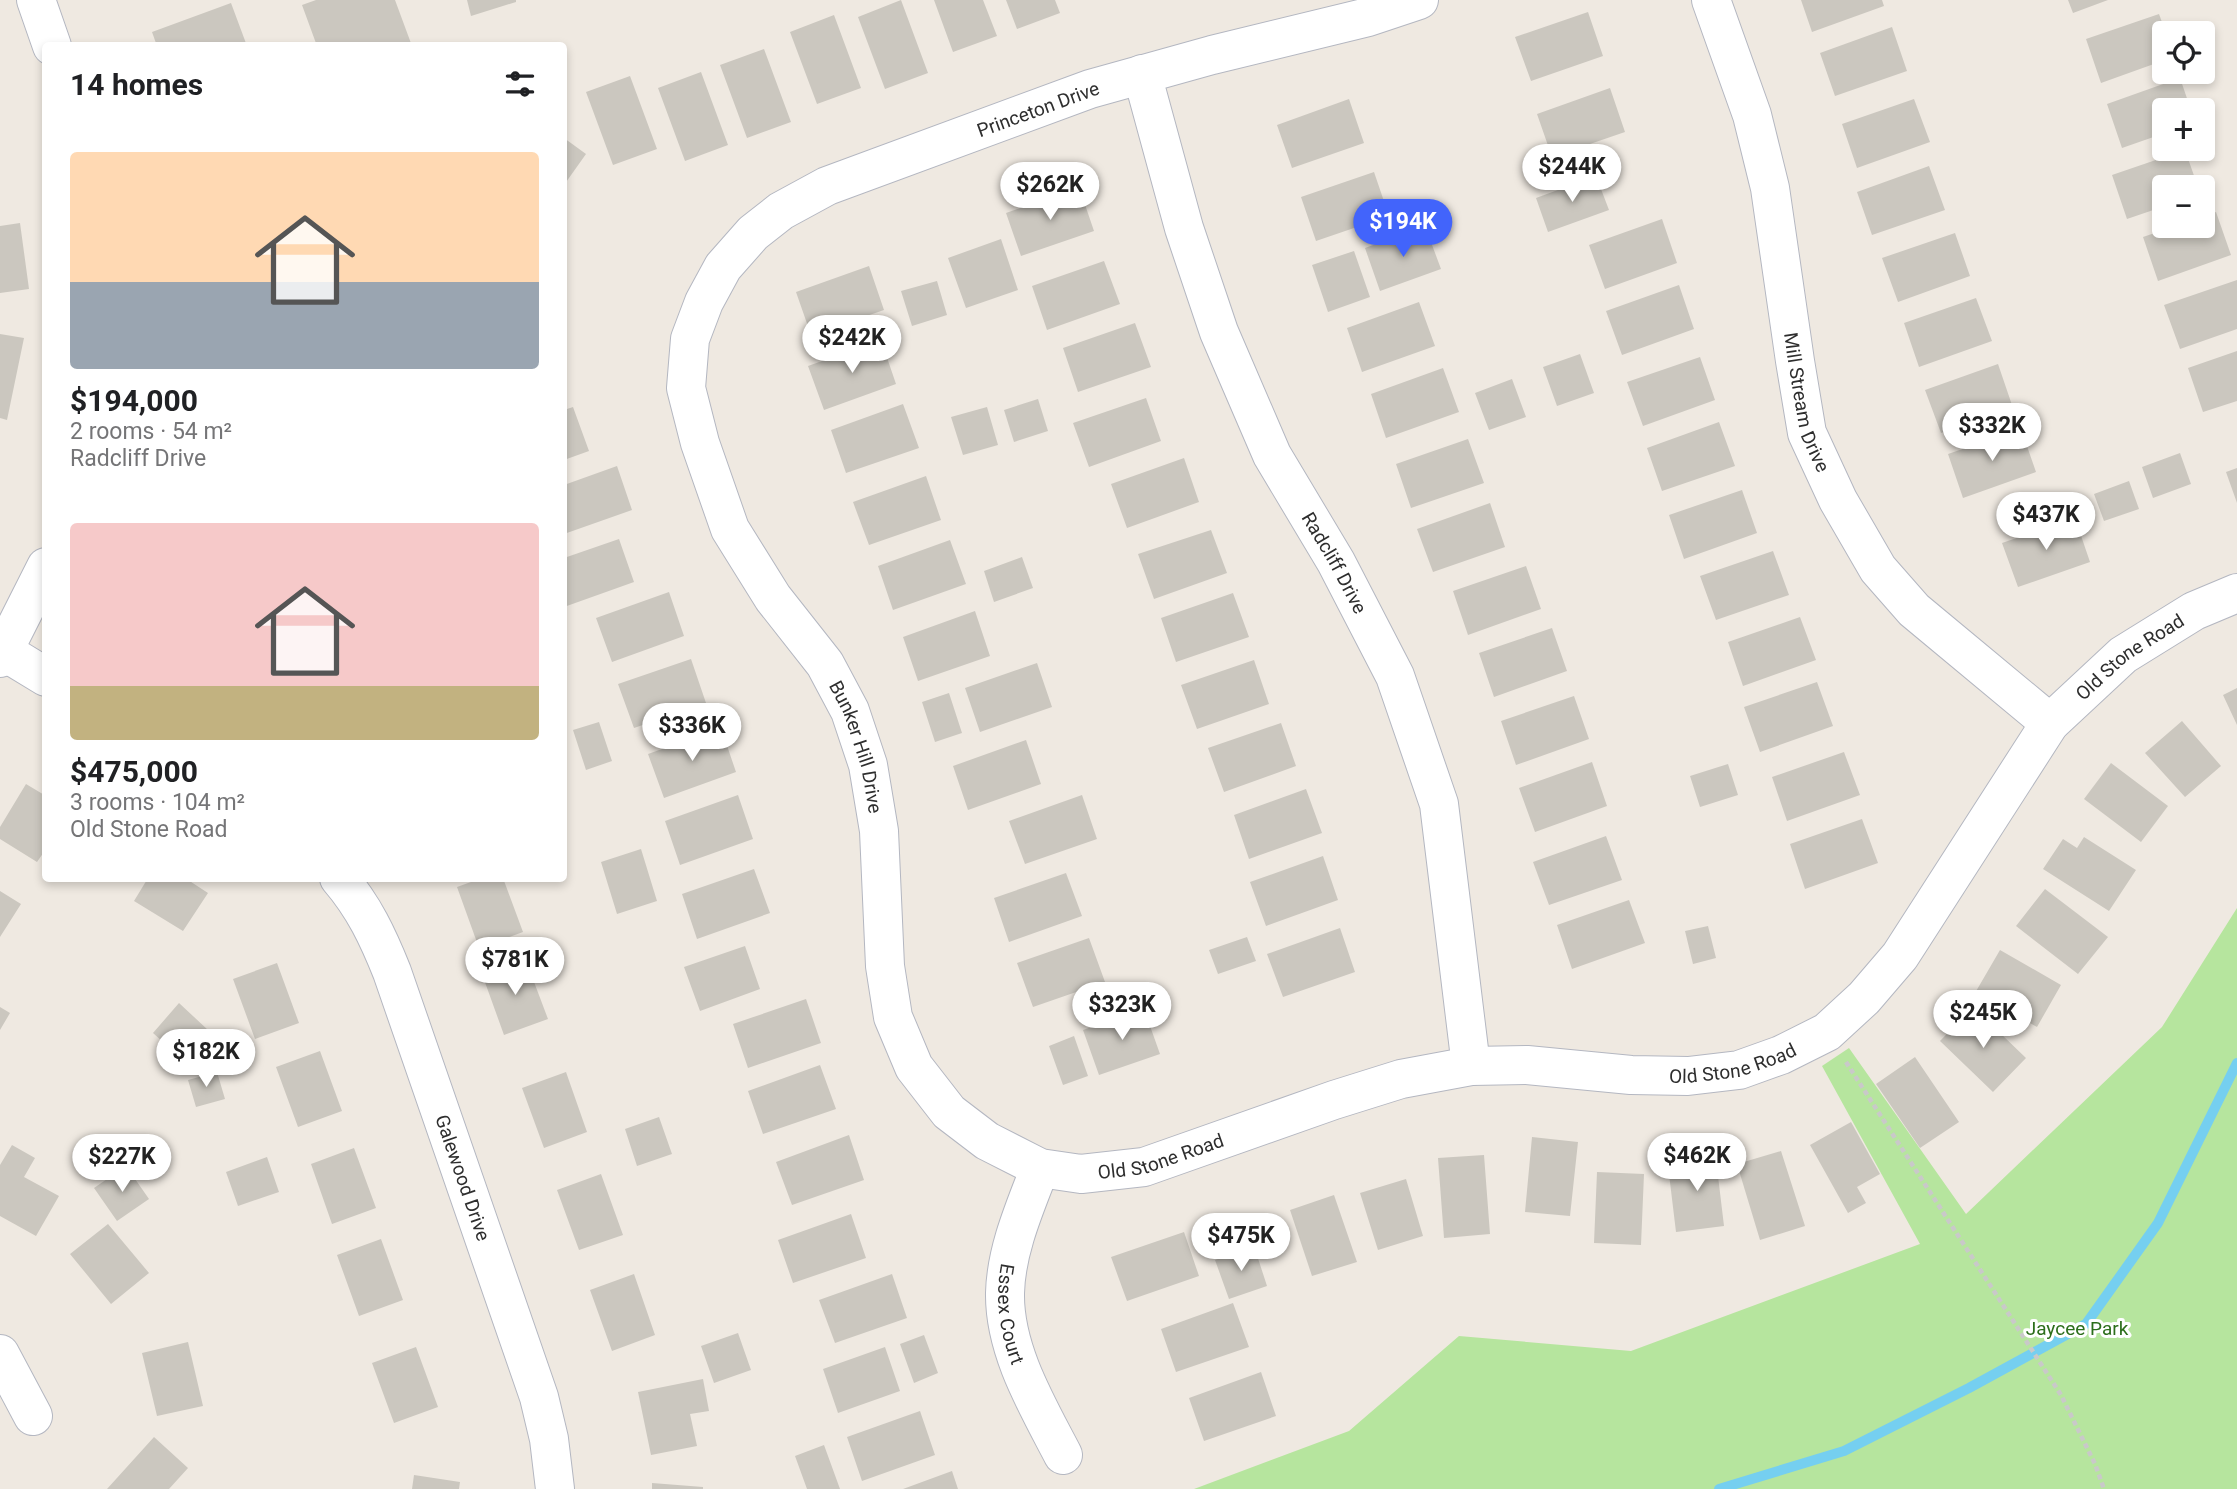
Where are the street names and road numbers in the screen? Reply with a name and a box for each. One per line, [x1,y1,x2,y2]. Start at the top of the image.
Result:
street label: Princeton Drive [974,77,1102,142]
street label: Mill Stream Drive [1779,331,1834,476]
street label: Radcliff Drive [1297,508,1372,618]
street label: Old Stone Road [2071,609,2188,705]
street label: Bunker Hill Drive [824,677,887,815]
street label: Old Stone Road [1669,1038,1800,1088]
street label: Galewood Drive [430,1112,495,1244]
street label: Old Stone Road [1096,1129,1227,1184]
street label: Essex Court [993,1262,1029,1368]

